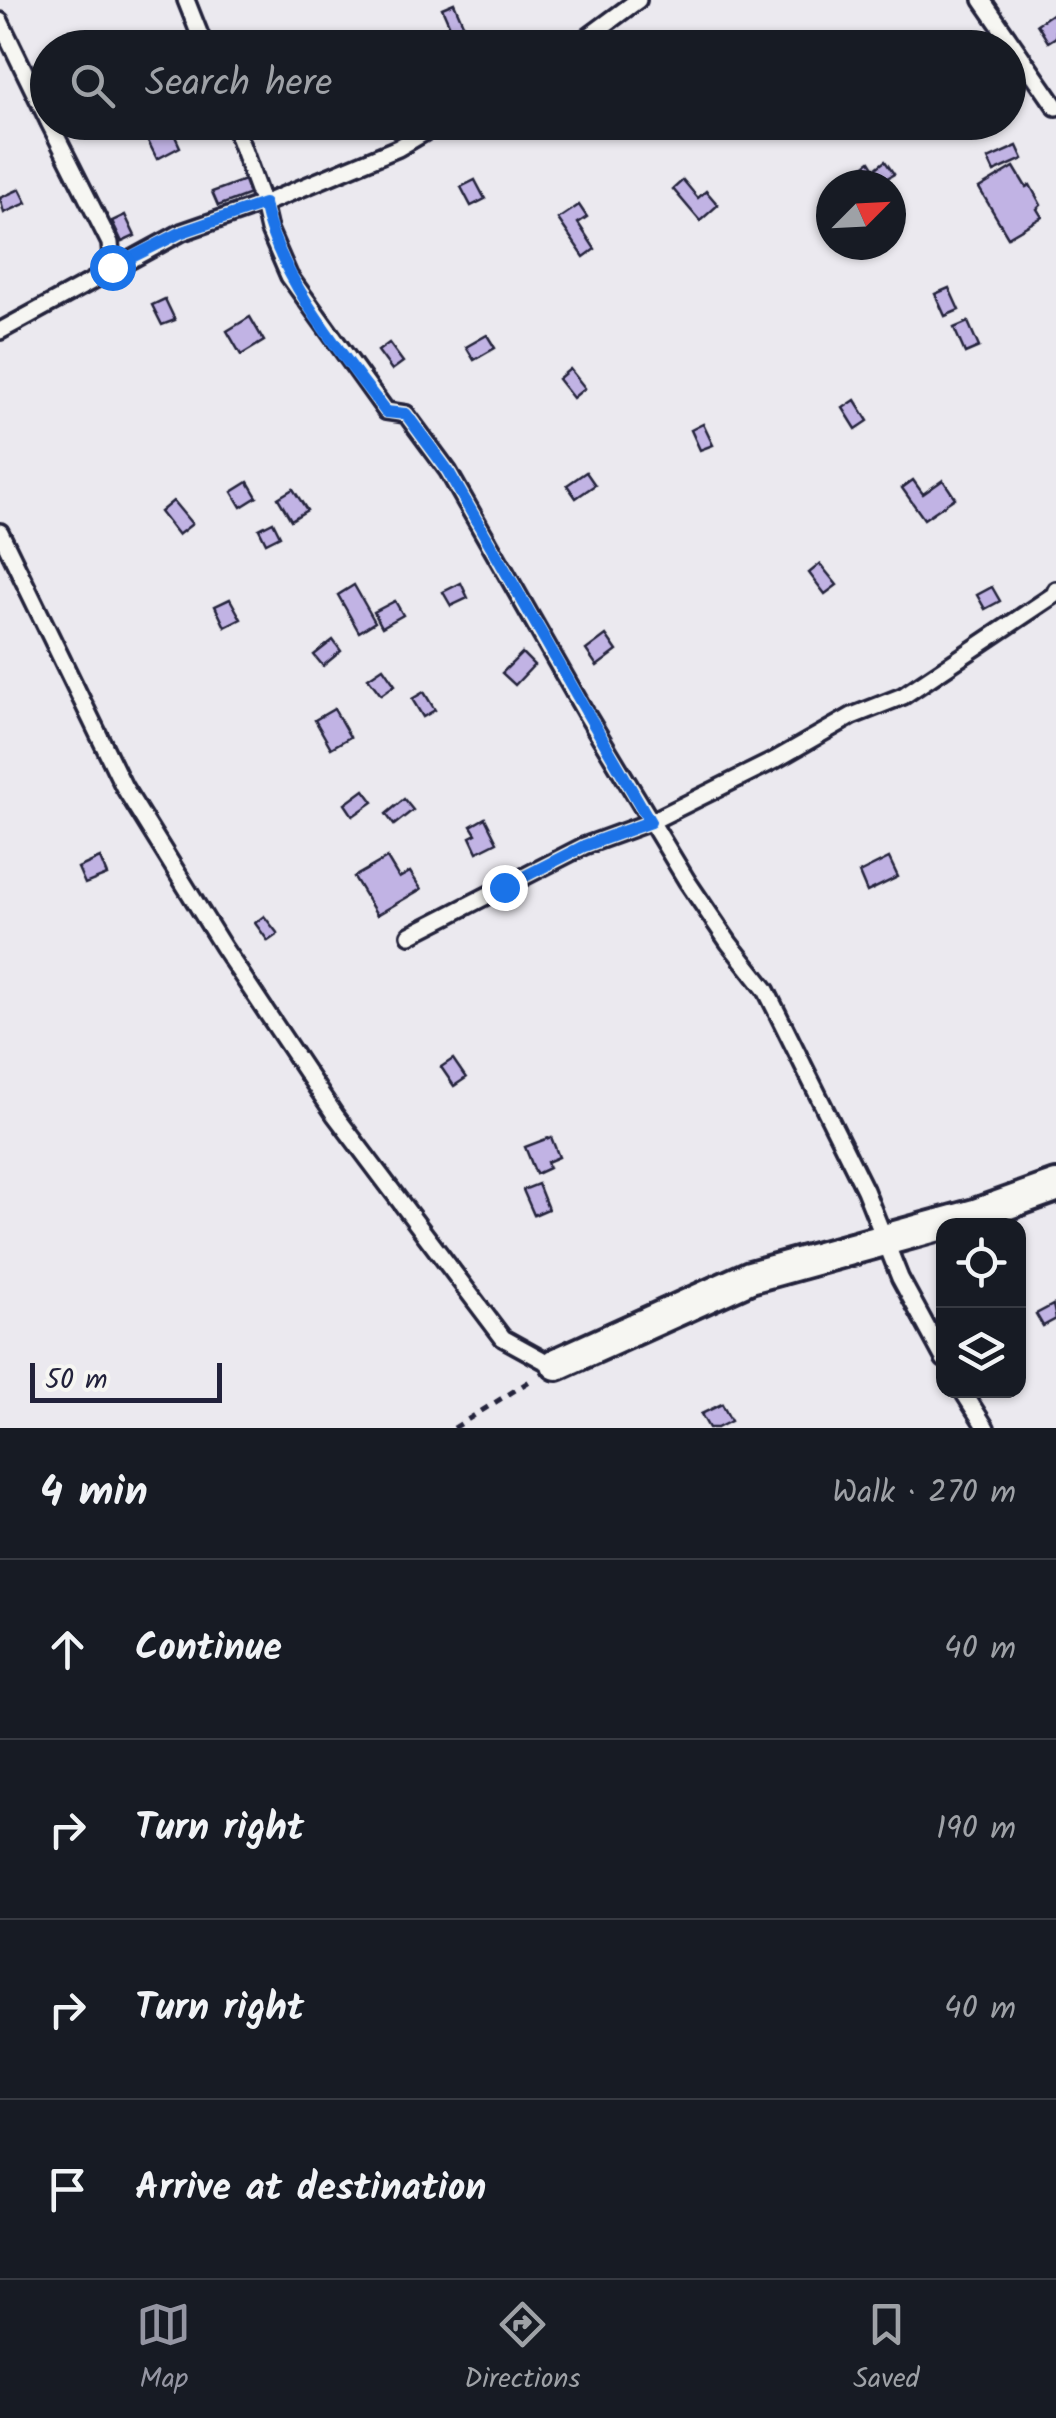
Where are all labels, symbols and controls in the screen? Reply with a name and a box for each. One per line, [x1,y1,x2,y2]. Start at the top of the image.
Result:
search box [30,30,1026,140]
text: Search here [145,55,332,115]
icon: search [65,58,120,113]
north arrow [816,170,906,260]
route start [90,245,136,291]
route end [482,865,528,911]
map controls [936,1218,1026,1398]
button: locate [936,1218,1026,1308]
button: layers [936,1308,1026,1398]
scale bar [30,1358,222,1402]
text: 50 m [45,1358,108,1403]
text: 4 min [40,1460,148,1527]
text: Walk · 270 m [832,1468,1016,1519]
text: Continue [135,1619,282,1679]
icon: ahead [40,1622,95,1677]
text: 40 m [944,1624,1016,1675]
text: Turn right [135,1799,304,1859]
icon: right [40,1802,95,1857]
text: 190 m [936,1804,1016,1855]
text: Turn right [135,1979,304,2039]
icon: right [40,1982,95,2037]
text: 40 m [944,1984,1016,2035]
text: Arrive at destination [135,2159,486,2219]
icon: arrive [40,2162,95,2217]
tab: Map [136,2297,191,2402]
tab: Directions [464,2297,580,2402]
tab: Saved [853,2297,920,2402]

